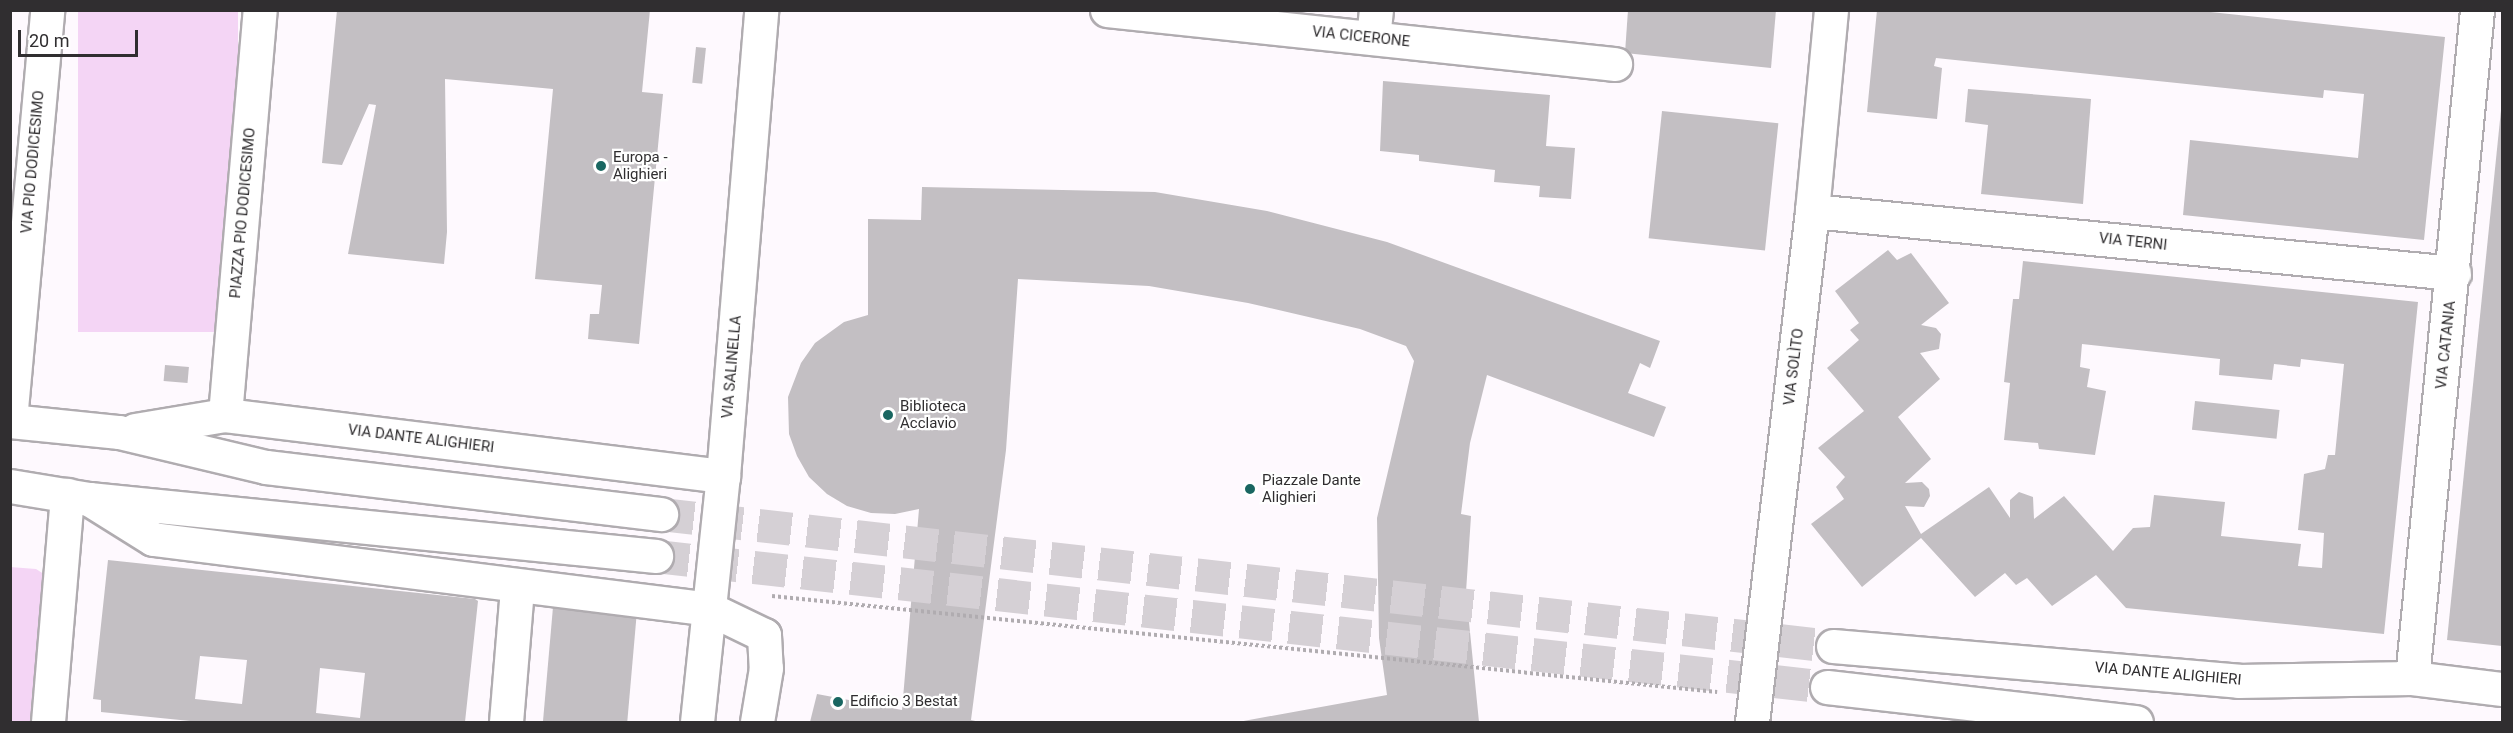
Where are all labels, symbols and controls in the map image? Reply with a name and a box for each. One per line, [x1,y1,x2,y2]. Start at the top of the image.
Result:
scale bar [21,18,141,56]
street label: VIA CICERONE [1311,23,1411,51]
text: 20 m [29,30,69,51]
street label: VIA PIO DODICESIMO [18,90,48,234]
street label: PIAZZA PIO DODICESIMO [227,127,259,299]
place label: Europa - Alighieri [613,148,668,183]
marker: Europa - Alighieri [594,159,608,173]
street label: VIA TERNI [2098,229,2168,255]
street label: VIA CATANIA [2432,300,2460,390]
street label: VIA SALINELLA [719,315,745,419]
street label: VIA SOLÌTO [1780,327,1808,407]
place label: Biblioteca Acclavio [900,397,966,432]
marker: Biblioteca Acclavio [881,408,895,422]
street label: VIA DANTE ALIGHIERI [347,421,495,457]
place label: Piazzale Dante Alighieri [1262,471,1361,506]
marker: Piazzale Dante Alighieri [1243,482,1257,496]
street label: VIA DANTE ALIGHIERI [2094,659,2242,689]
place label: Edificio 3 Bestat [850,693,958,711]
marker: Edificio 3 Bestat [831,695,845,709]

